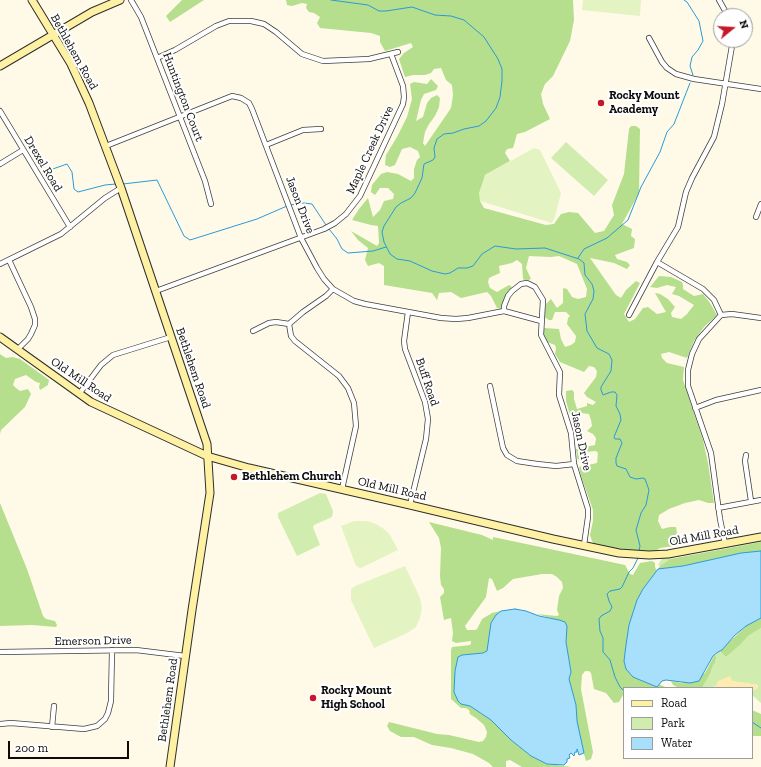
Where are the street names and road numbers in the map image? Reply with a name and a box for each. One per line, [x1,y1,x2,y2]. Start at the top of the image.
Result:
street label: Bethlehem Road [47,12,101,92]
street label: Huntington Court [159,51,207,143]
street label: Maple Creek Drive [343,104,397,196]
street label: Drexel Road [21,134,65,194]
street label: Jason Drive [282,174,318,236]
street label: Bethlehem Road [172,326,214,410]
street label: Old Mill Road [48,354,114,406]
street label: Buff Road [412,356,442,408]
street label: Jason Drive [568,410,594,472]
street label: Old Mill Road [356,474,428,504]
street label: Old Mill Road [668,523,740,549]
street label: Emerson Drive [54,633,132,649]
street label: Bethlehem Road [155,657,181,743]

